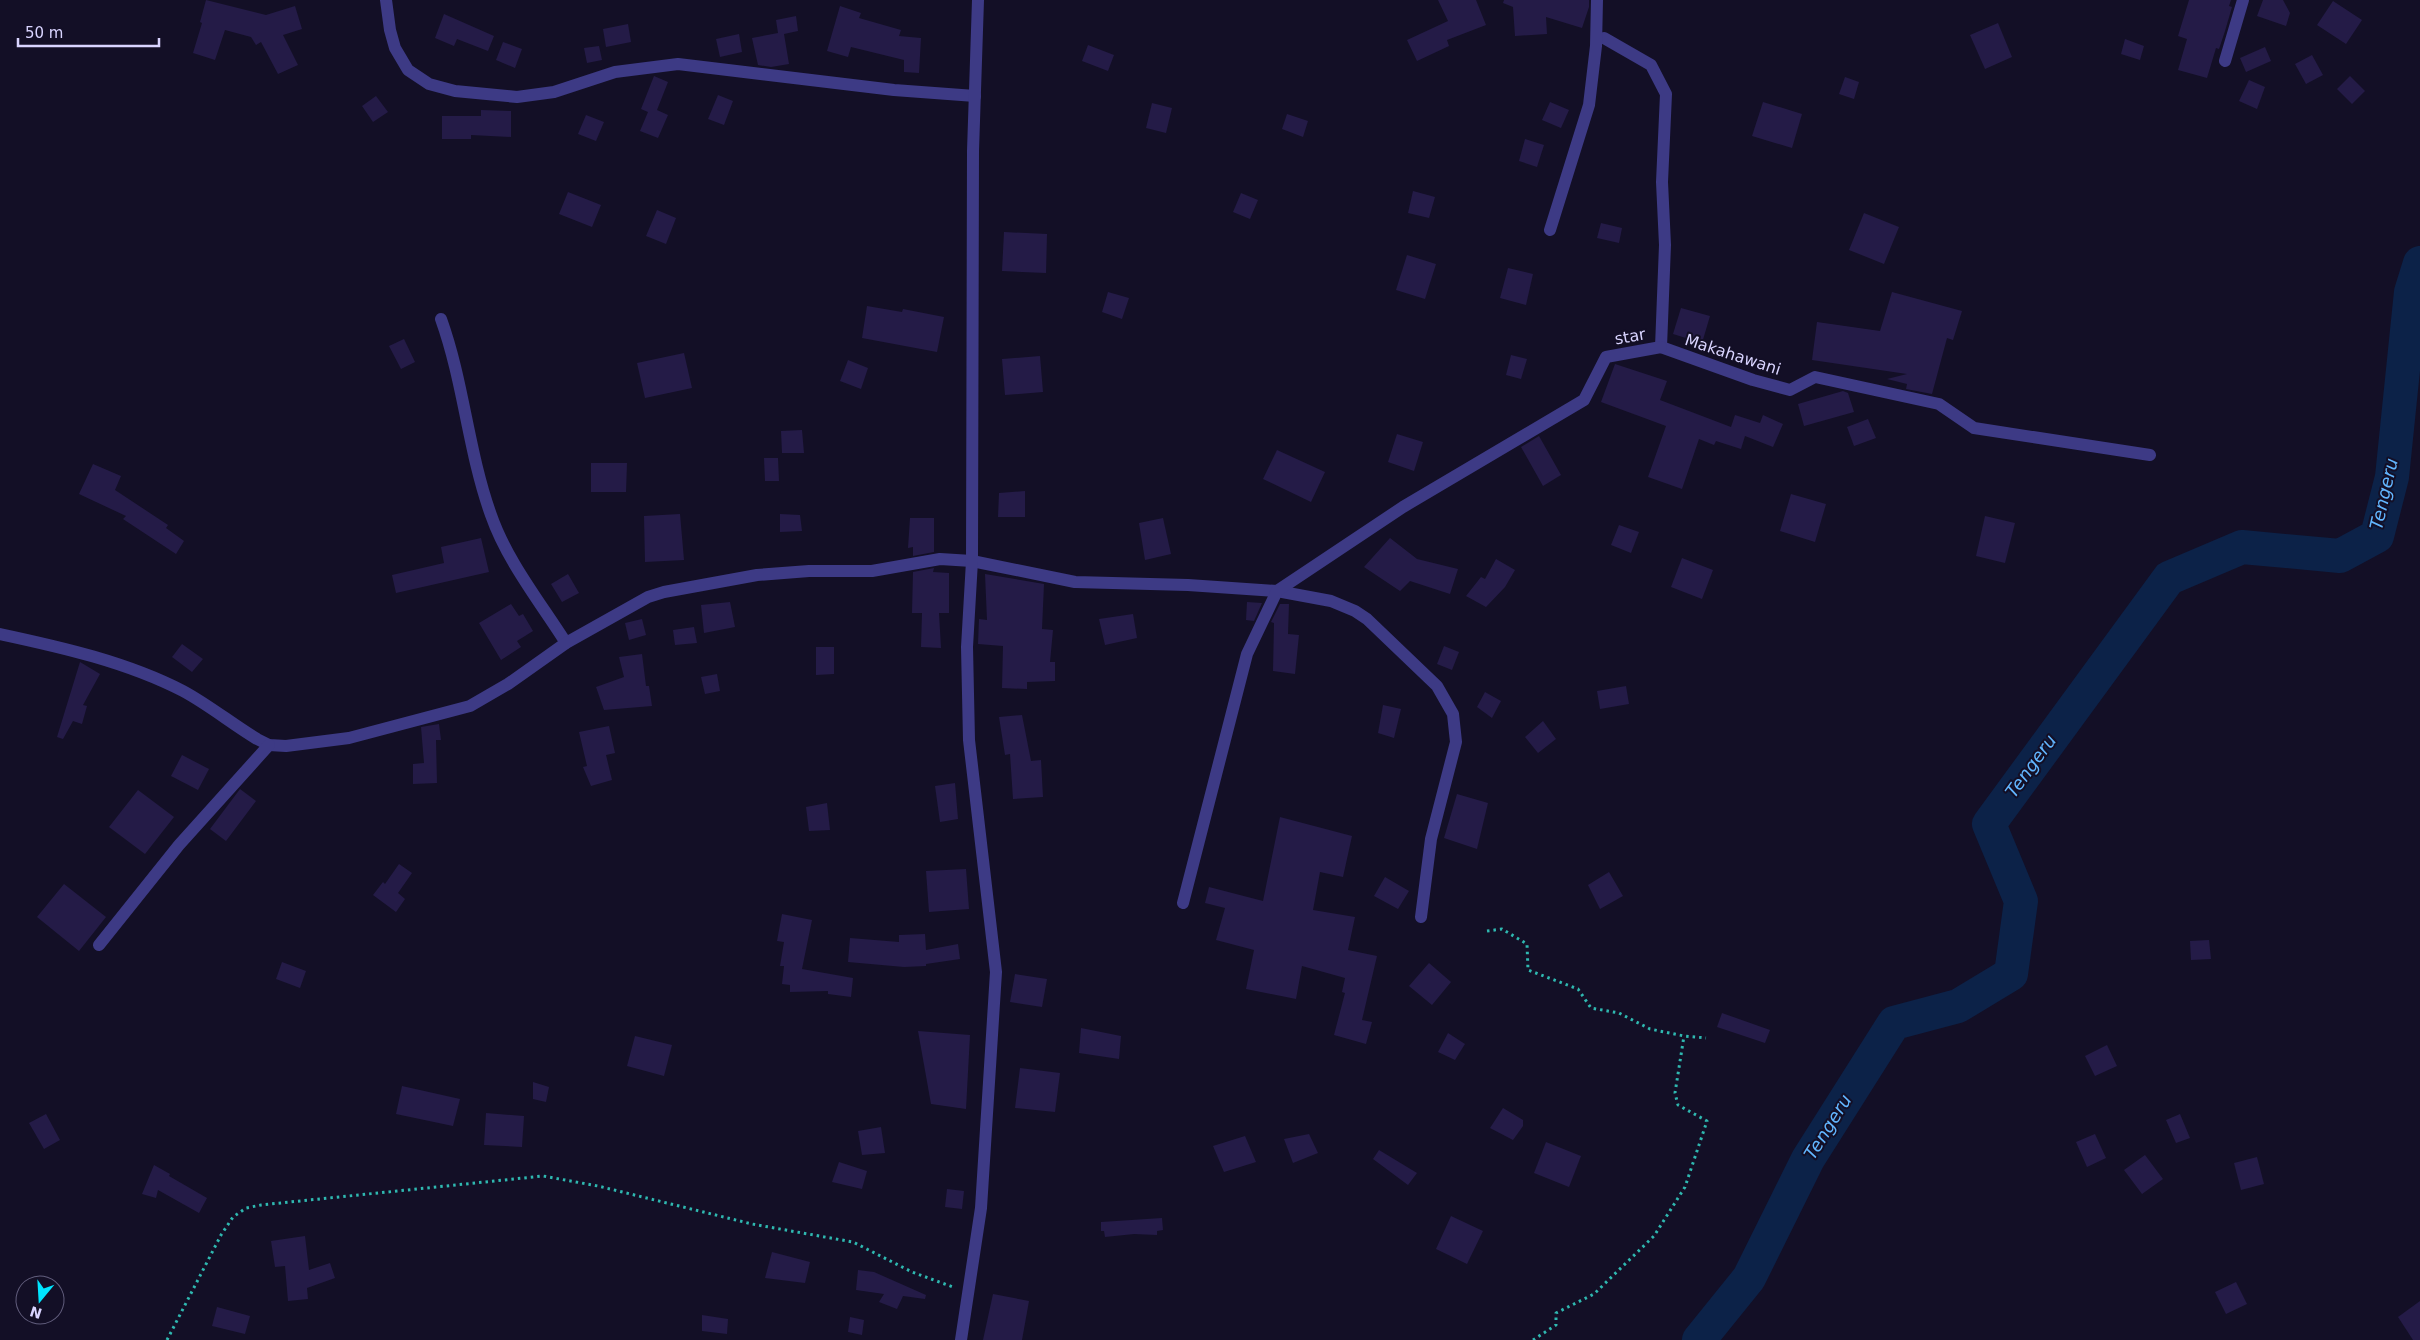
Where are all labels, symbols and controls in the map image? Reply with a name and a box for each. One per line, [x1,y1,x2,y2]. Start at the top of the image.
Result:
scale bar [18,15,159,47]
text: 50 m [25,24,63,42]
street label: star [1613,324,1647,349]
street label: Makahawani [1682,330,1783,379]
water label: Tengeru [2365,456,2402,532]
water label: Tengeru [2001,730,2060,801]
water label: Tengeru [1799,1090,1856,1163]
north arrow [15,1275,65,1325]
text: N [28,1303,44,1322]

